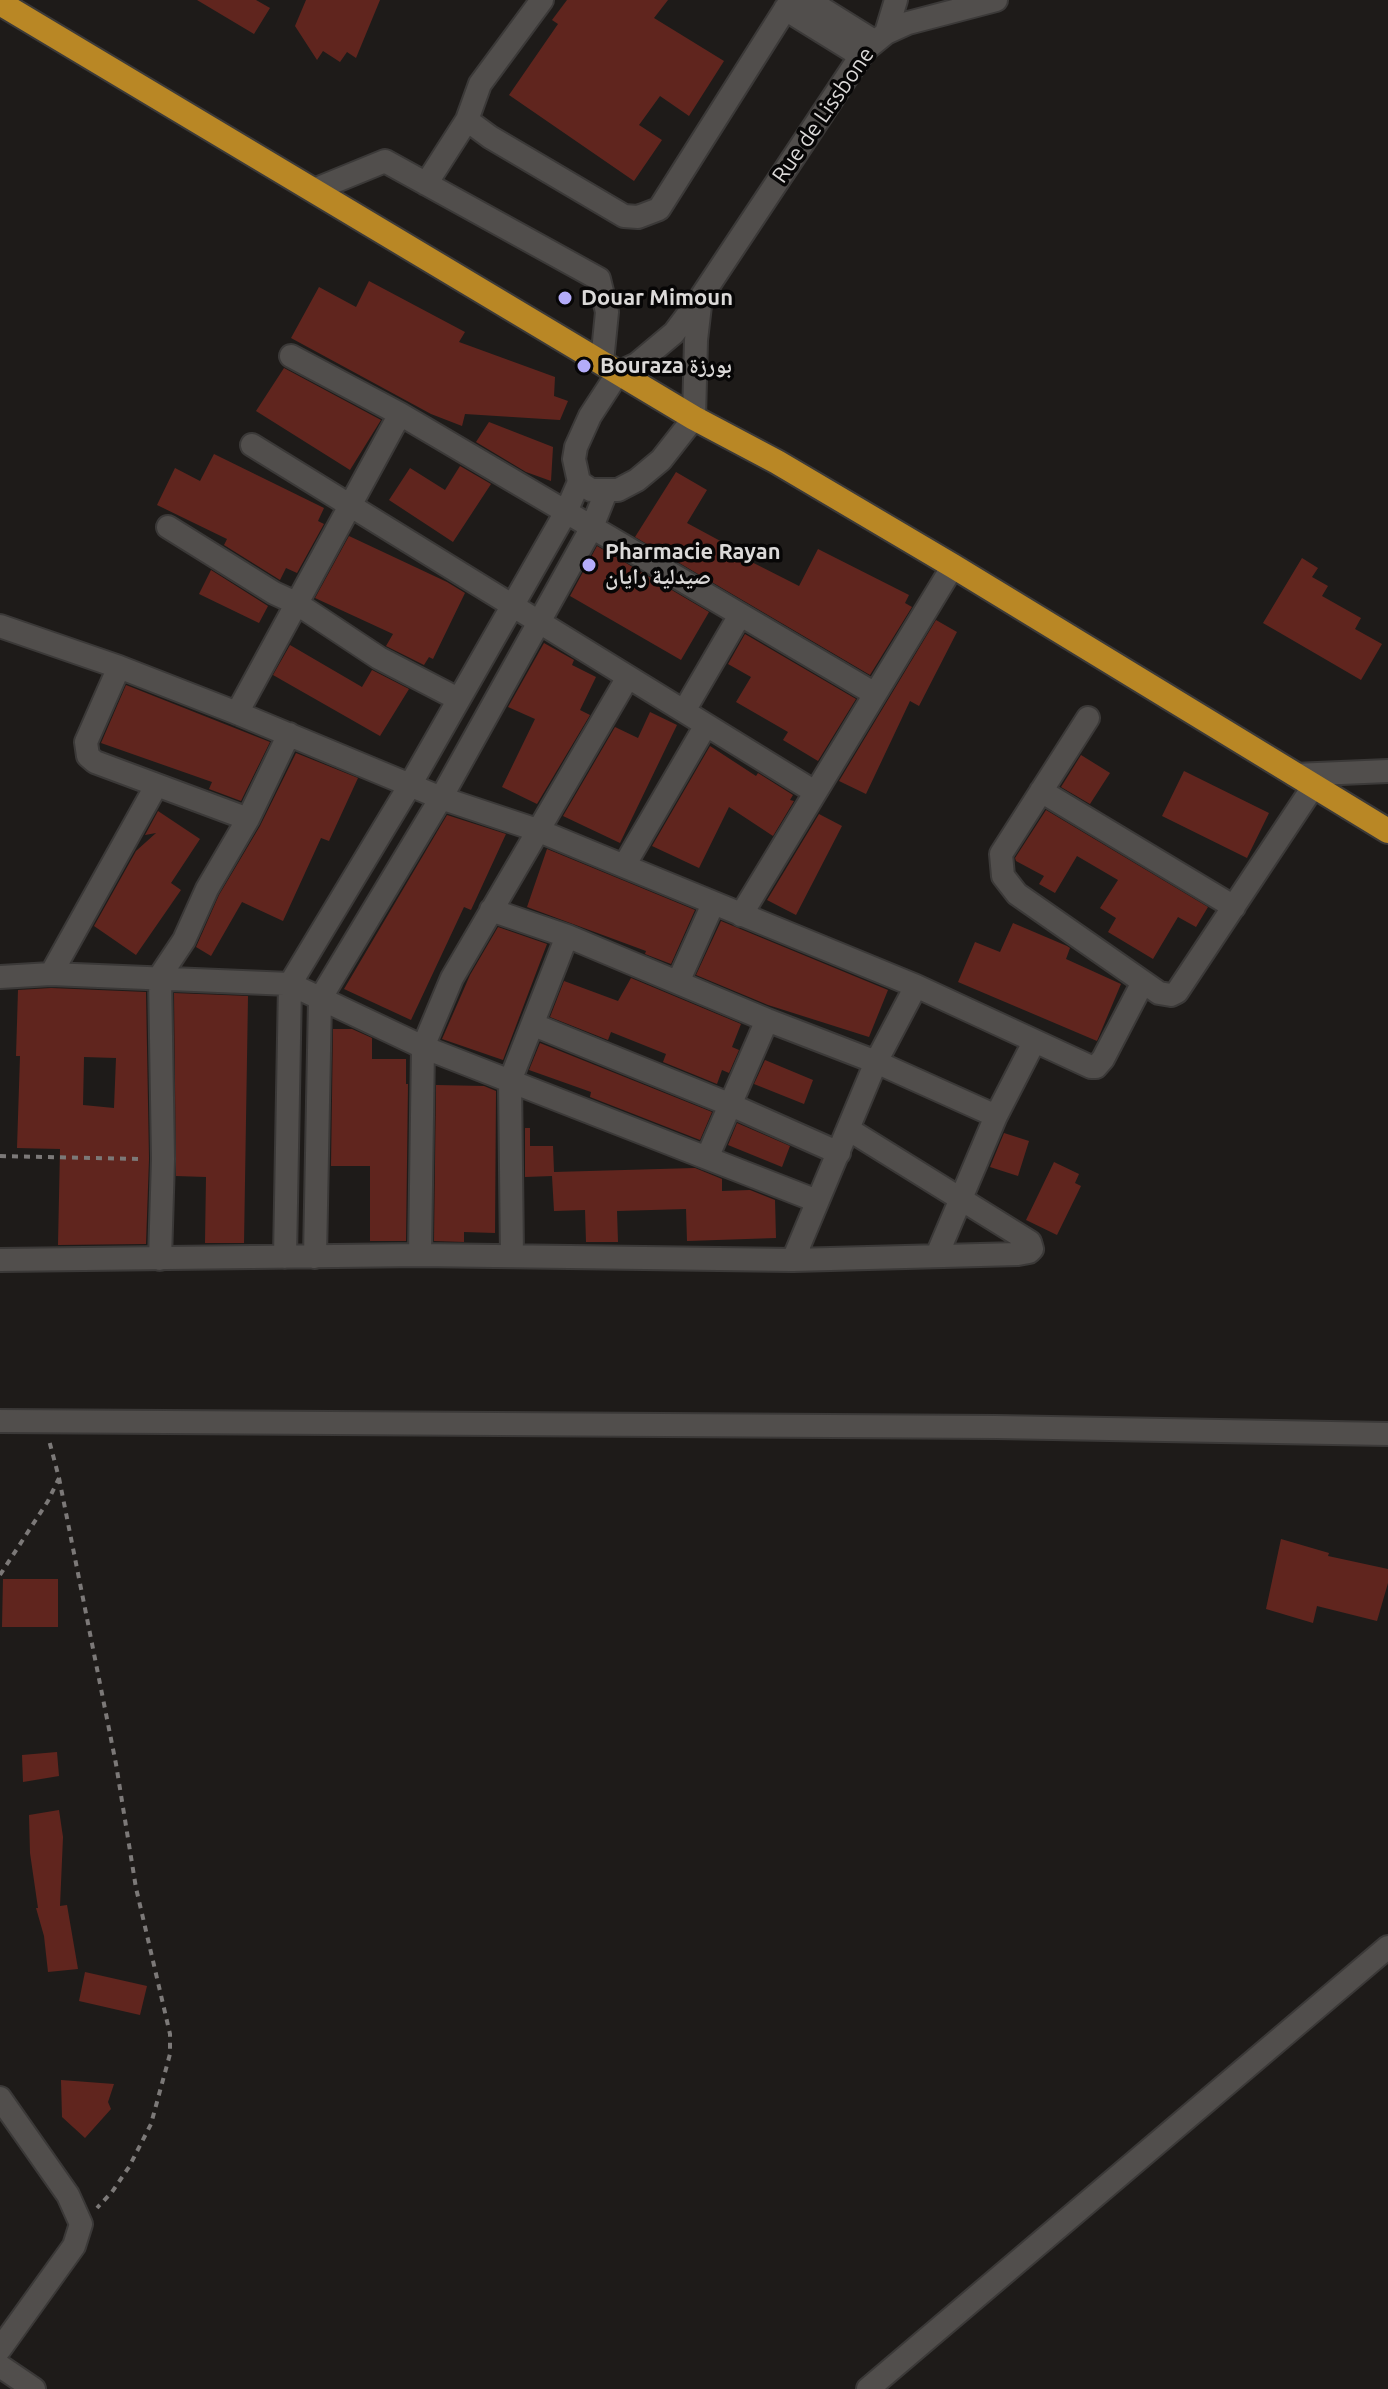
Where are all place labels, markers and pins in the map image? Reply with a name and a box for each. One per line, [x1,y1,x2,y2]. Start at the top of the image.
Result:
place label: Douar Mimoun [581,285,733,311]
marker: Douar Mimoun [556,289,574,307]
place label: Bouraza بورزة [600,353,732,379]
marker: Bouraza بورزة [575,357,593,375]
place label: Pharmacie Rayan صيدلية رايان [605,539,781,590]
marker: Pharmacie Rayan صيدلية رايان [580,556,598,574]

